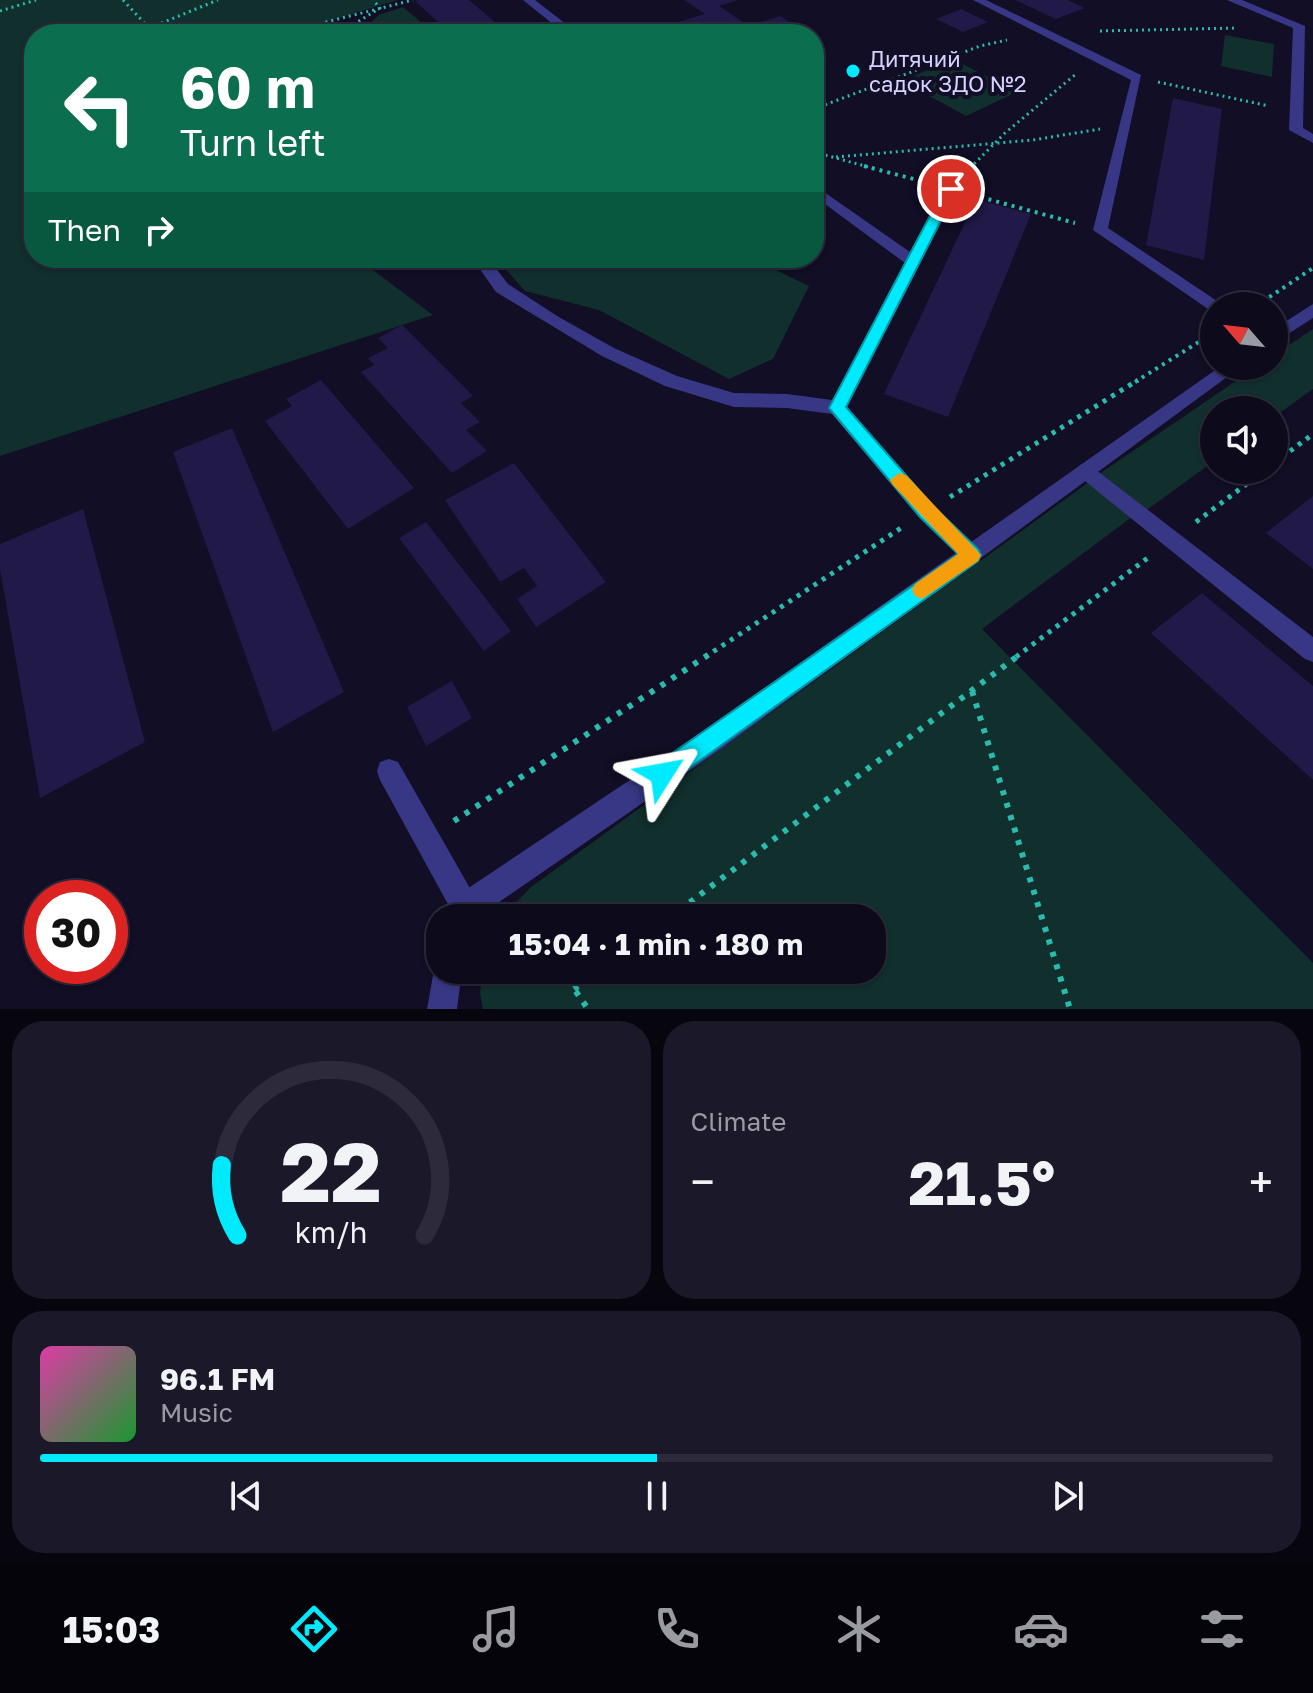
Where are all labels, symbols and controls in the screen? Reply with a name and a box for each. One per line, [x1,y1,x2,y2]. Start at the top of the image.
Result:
place label: Дитячий садок ЗДО №2 [869,45,1027,97]
text: 60 m [180,53,315,120]
icon: left [48,56,152,160]
marker: Дитячий садок ЗДО №2 [844,62,862,80]
text: Turn left [180,121,326,164]
pin [917,155,985,223]
icon: arrive [929,167,973,211]
icon: right [137,208,181,252]
text: Then [48,212,121,248]
north arrow [1200,292,1288,380]
map controls [1200,292,1288,484]
button: sound [1200,396,1288,484]
position arrow [620,732,704,816]
speed limit sign: 30 [24,880,128,984]
text: 15:04 · 1 min · 180 m [509,926,803,962]
text: Climate [691,1106,786,1137]
text: 22 [281,1120,382,1220]
text: 21.5° [908,1146,1055,1218]
text: − [691,1155,715,1208]
text: + [1249,1155,1273,1208]
text: km/h [295,1215,368,1249]
text: 96.1 FM [160,1361,275,1397]
text: Music [160,1397,233,1428]
icon: previous [224,1474,268,1518]
icon: pause [635,1474,679,1518]
icon: next [1046,1474,1090,1518]
icon: directions [286,1601,342,1657]
icon: music [468,1601,524,1657]
icon: phone [649,1601,705,1657]
icon: climate [831,1601,887,1657]
icon: car [1013,1601,1069,1657]
icon: filters [1194,1601,1250,1657]
text: 15:03 [63,1608,160,1651]

